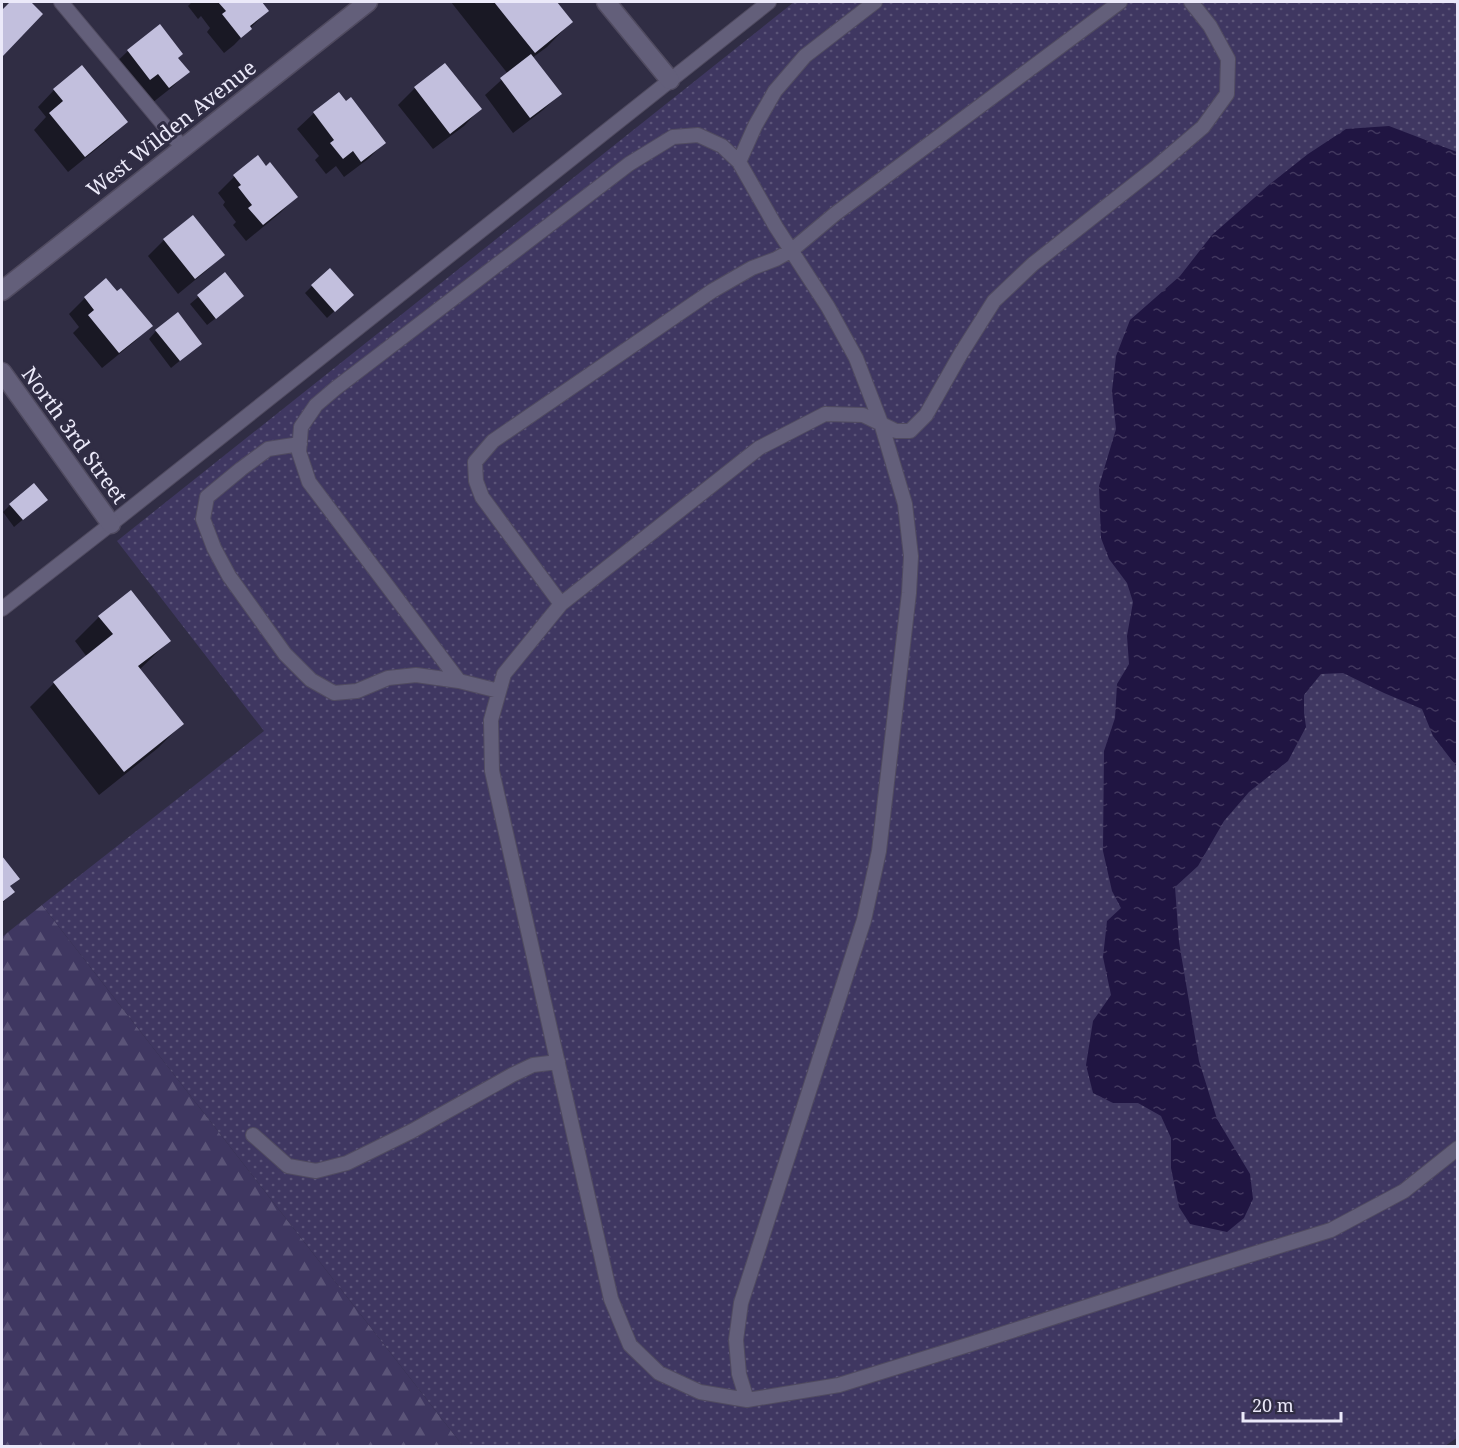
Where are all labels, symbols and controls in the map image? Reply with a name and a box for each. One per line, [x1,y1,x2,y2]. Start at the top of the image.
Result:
street label: West Wilden Avenue [81,53,261,203]
street label: North 3rd Street [16,361,134,509]
scale bar [1243,1385,1340,1423]
text: 20 m [1252,1393,1294,1417]

